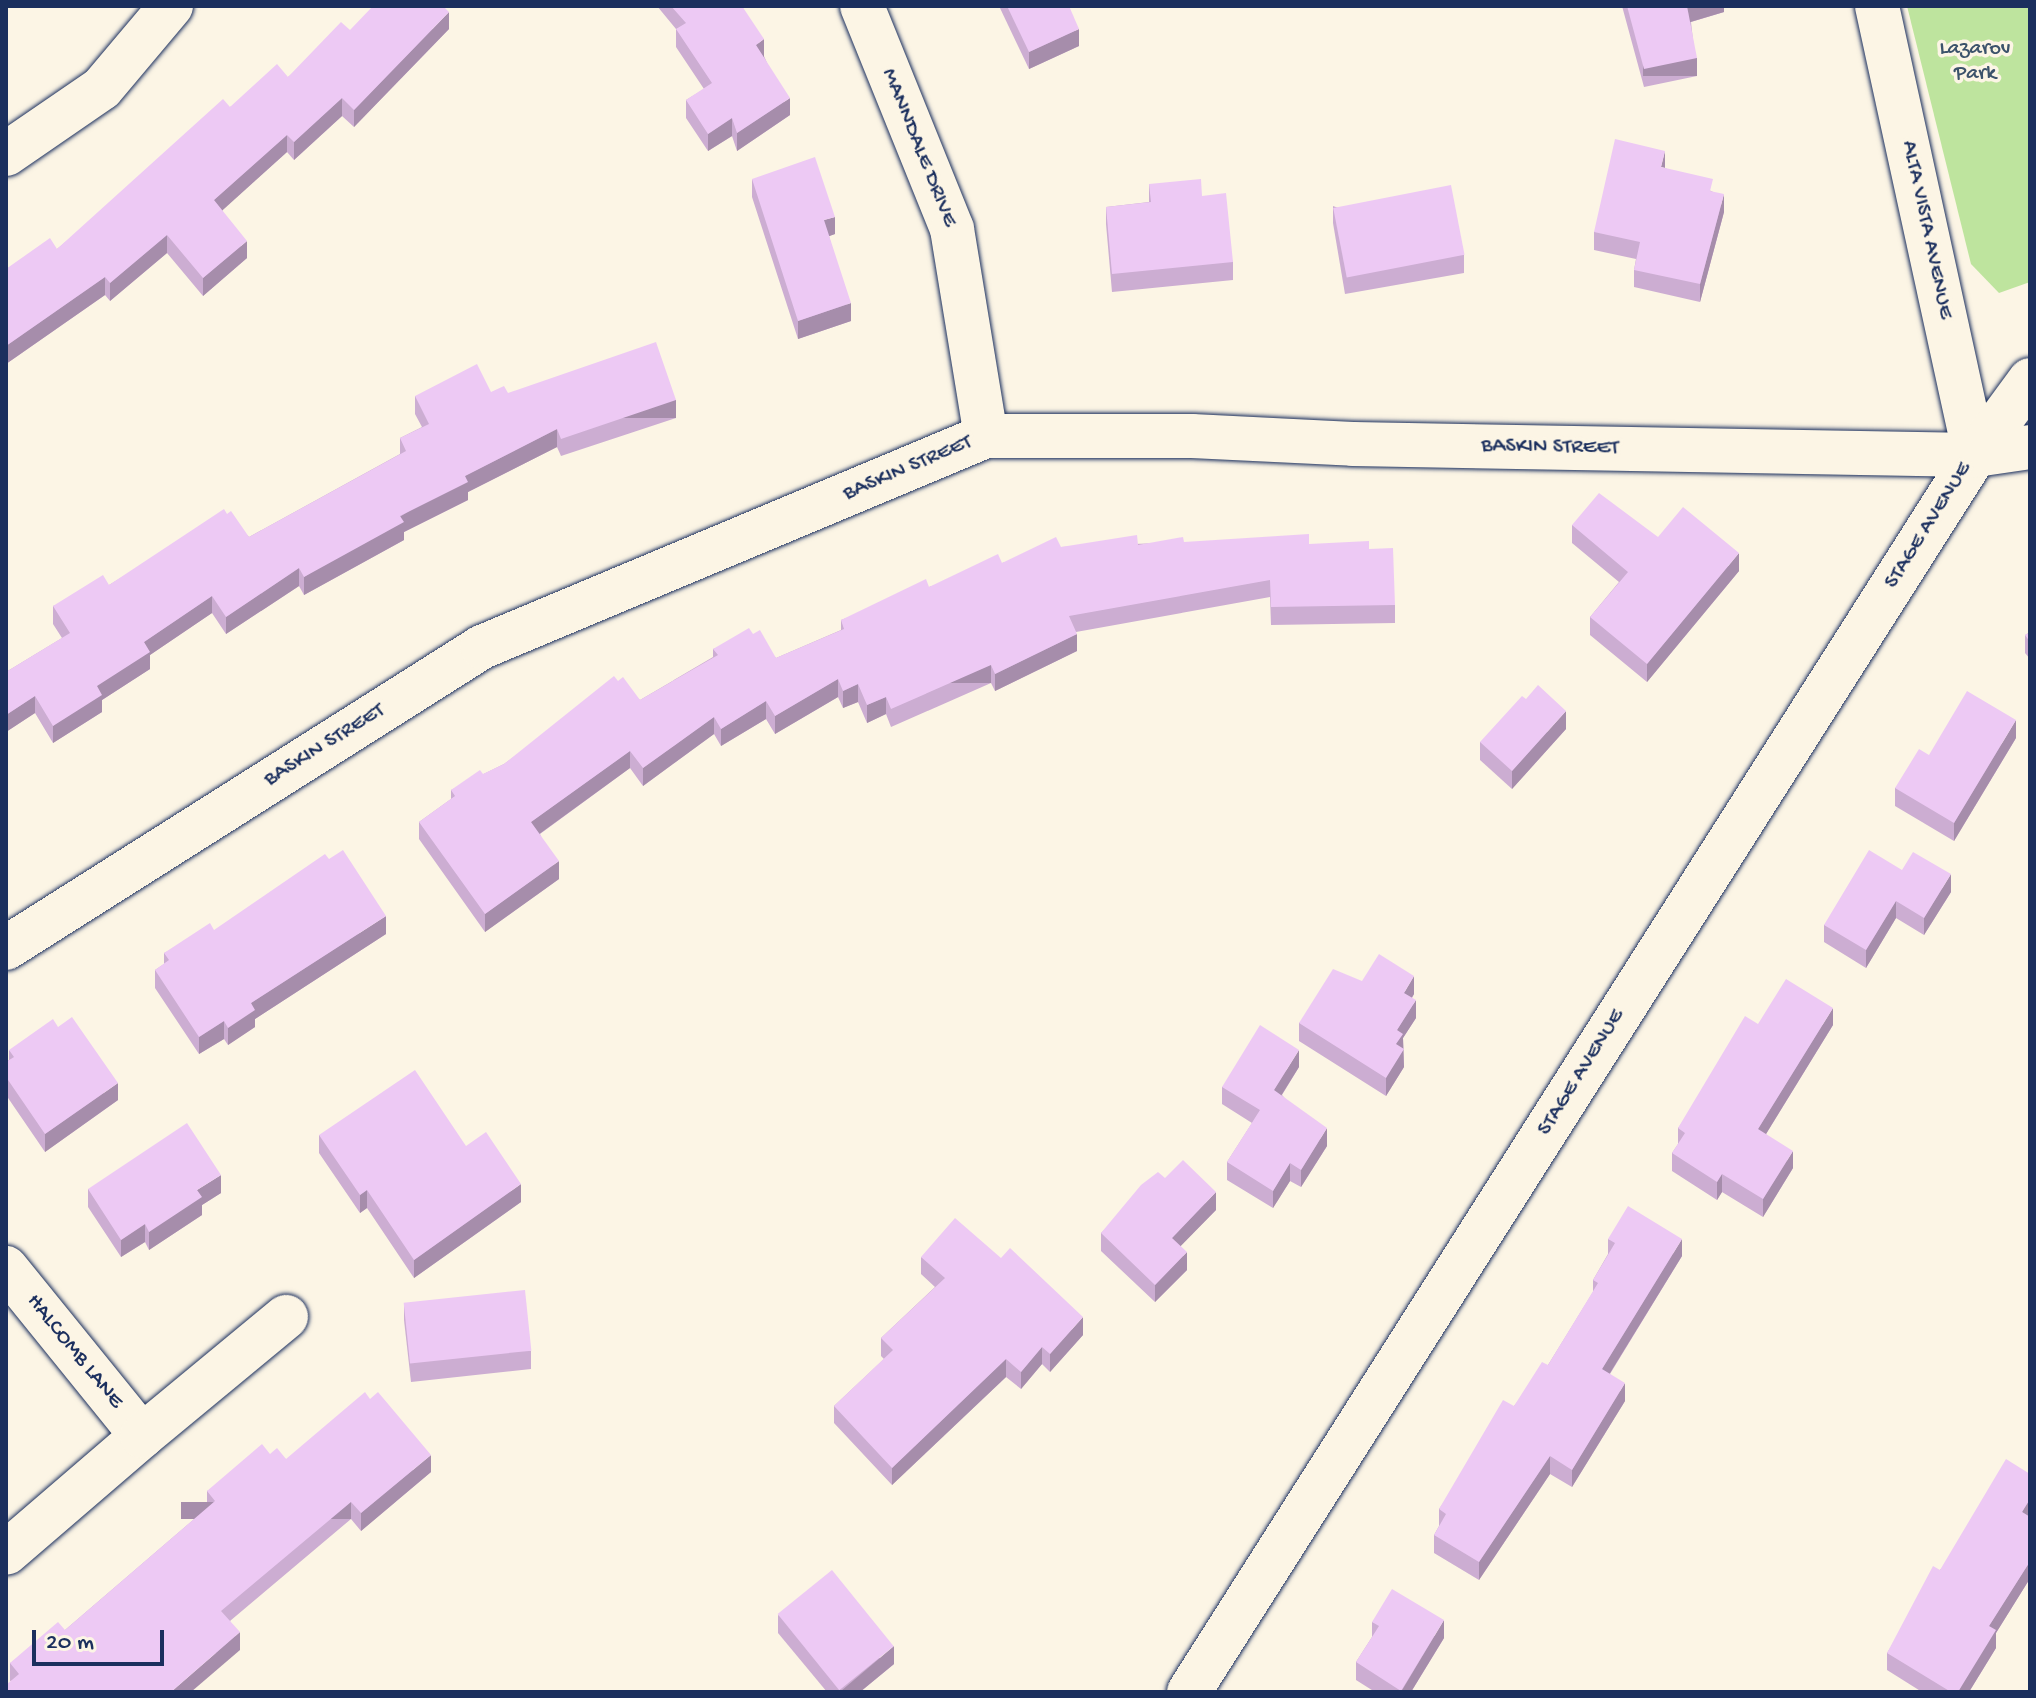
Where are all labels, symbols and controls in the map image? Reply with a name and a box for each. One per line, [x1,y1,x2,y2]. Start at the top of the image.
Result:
park label: Lazarov Park [1939,36,2011,88]
street label: MANNDALE DRIVE [874,65,962,231]
street label: ALTA VISTA AVENUE [1894,138,1958,322]
street label: BASKIN STREET [840,430,976,508]
street label: BASKIN STREET [1481,434,1619,462]
street label: STAGE AVENUE [1880,458,1978,594]
street label: BASKIN STREET [260,698,390,794]
street label: STAGE AVENUE [1533,1005,1631,1141]
street label: HALCOMB LANE [20,1289,128,1415]
scale bar [36,1614,168,1664]
text: 20 m [46,1629,94,1658]

